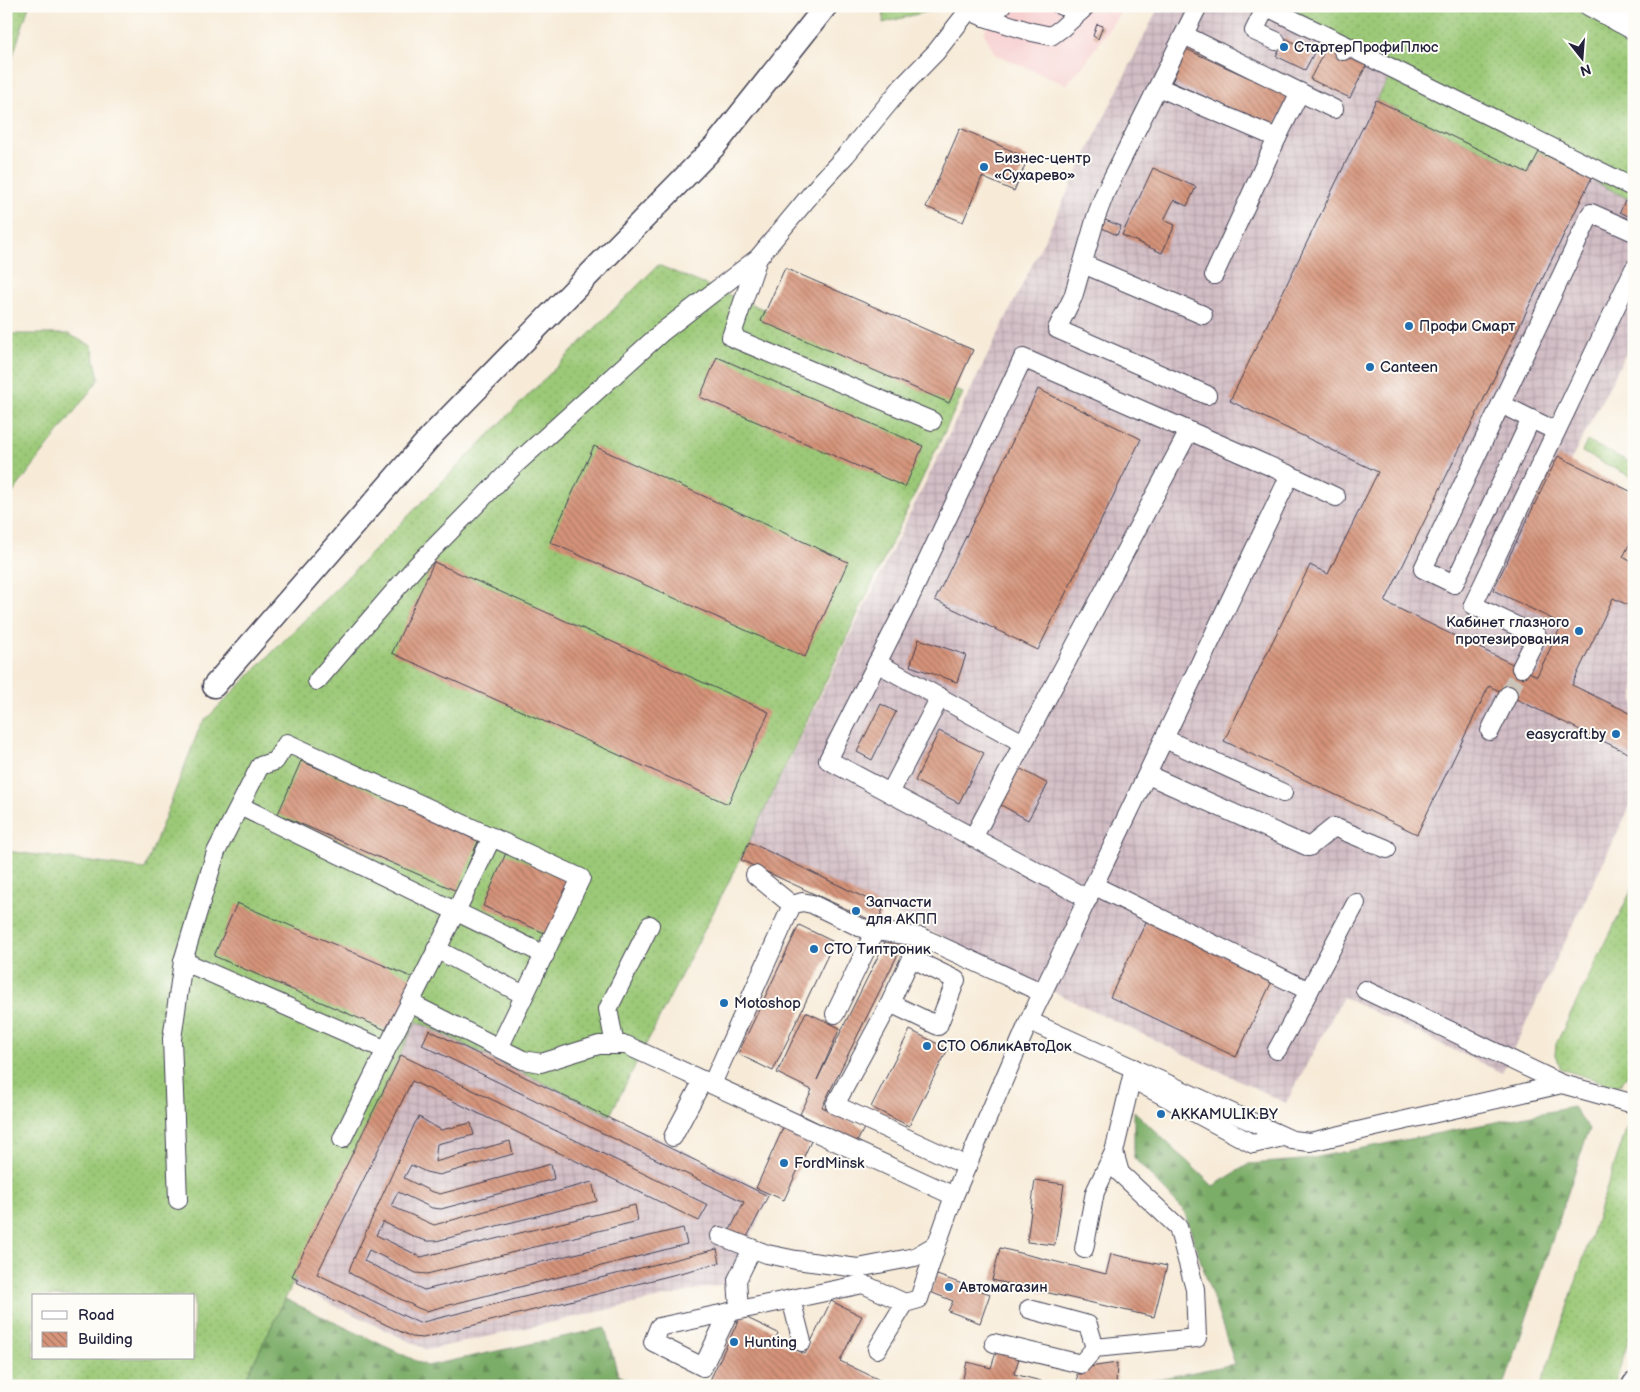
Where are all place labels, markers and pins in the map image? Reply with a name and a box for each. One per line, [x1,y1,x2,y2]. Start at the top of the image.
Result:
place label: СтартерПрофиПлюс [1294,38,1439,57]
marker: СтартерПрофиПлюс [1278,41,1290,53]
place label: Бизнес-центр «Сухарево» [994,149,1091,185]
marker: Бизнес-центр «Сухарево» [978,161,990,173]
place label: Профи Смарт [1419,317,1516,336]
marker: Профи Смарт [1403,320,1415,332]
place label: Canteen [1380,358,1438,377]
marker: Canteen [1364,361,1376,373]
place label: Кабинет глазного протезирования [1446,613,1569,649]
marker: Кабинет глазного протезирования [1573,625,1585,637]
place label: easycraft.by [1526,725,1606,744]
marker: easycraft.by [1610,728,1622,740]
place label: Запчасти для АКПП [866,893,937,929]
marker: Запчасти для АКПП [850,905,862,917]
place label: СТО Типтроник [824,940,931,959]
marker: СТО Типтроник [808,943,820,955]
place label: Motoshop [734,994,801,1013]
marker: Motoshop [718,997,730,1009]
place label: СТО ОбликАвтоДок [937,1037,1072,1056]
marker: СТО ОбликАвтоДок [921,1040,933,1052]
place label: AKKAMULIK.BY [1171,1105,1278,1124]
marker: AKKAMULIK.BY [1155,1108,1167,1120]
place label: FordMinsk [794,1154,865,1173]
marker: FordMinsk [778,1157,790,1169]
place label: Автомагазин [958,1278,1048,1297]
marker: Автомагазин [943,1281,955,1293]
place label: Hunting [744,1333,797,1352]
marker: Hunting [728,1336,740,1348]

